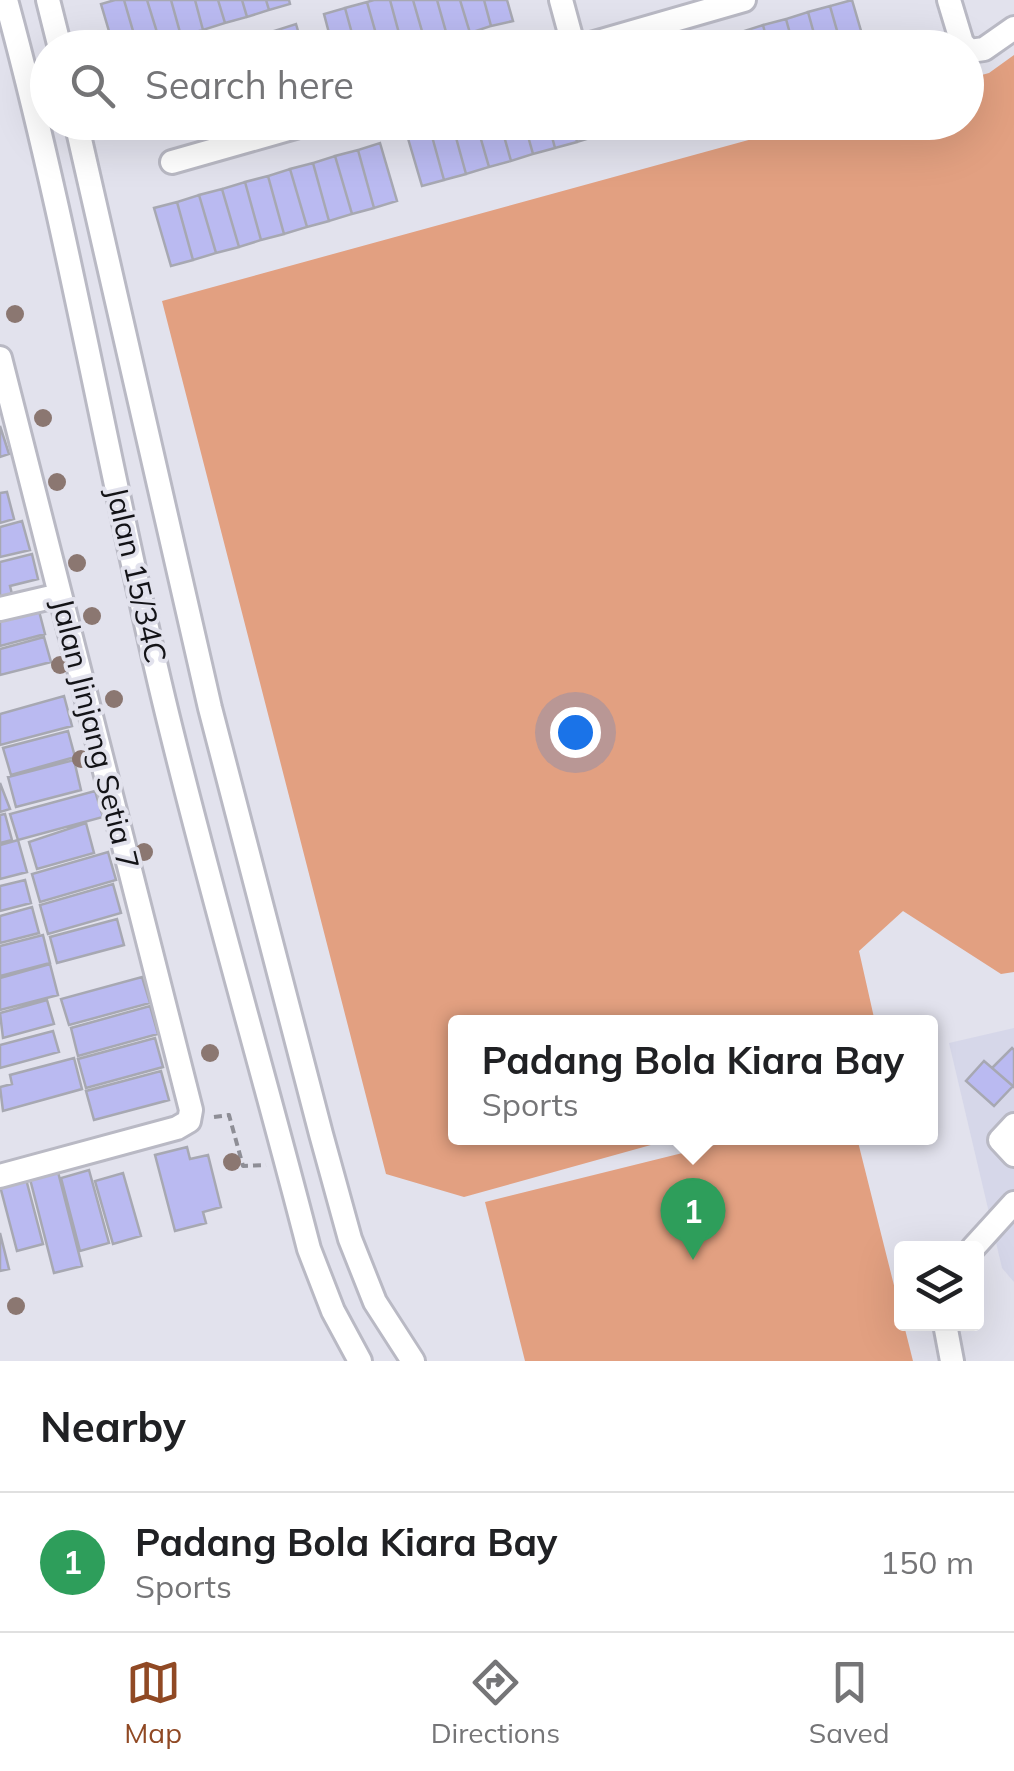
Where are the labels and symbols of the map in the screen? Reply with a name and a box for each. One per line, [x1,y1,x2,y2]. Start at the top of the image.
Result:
street label: Jalan 15/34C [98,483,176,667]
street label: Jalan Jinjang Setia 7 [44,594,148,873]
your location [550,707,601,758]
pin: 1 [660,1178,726,1260]

